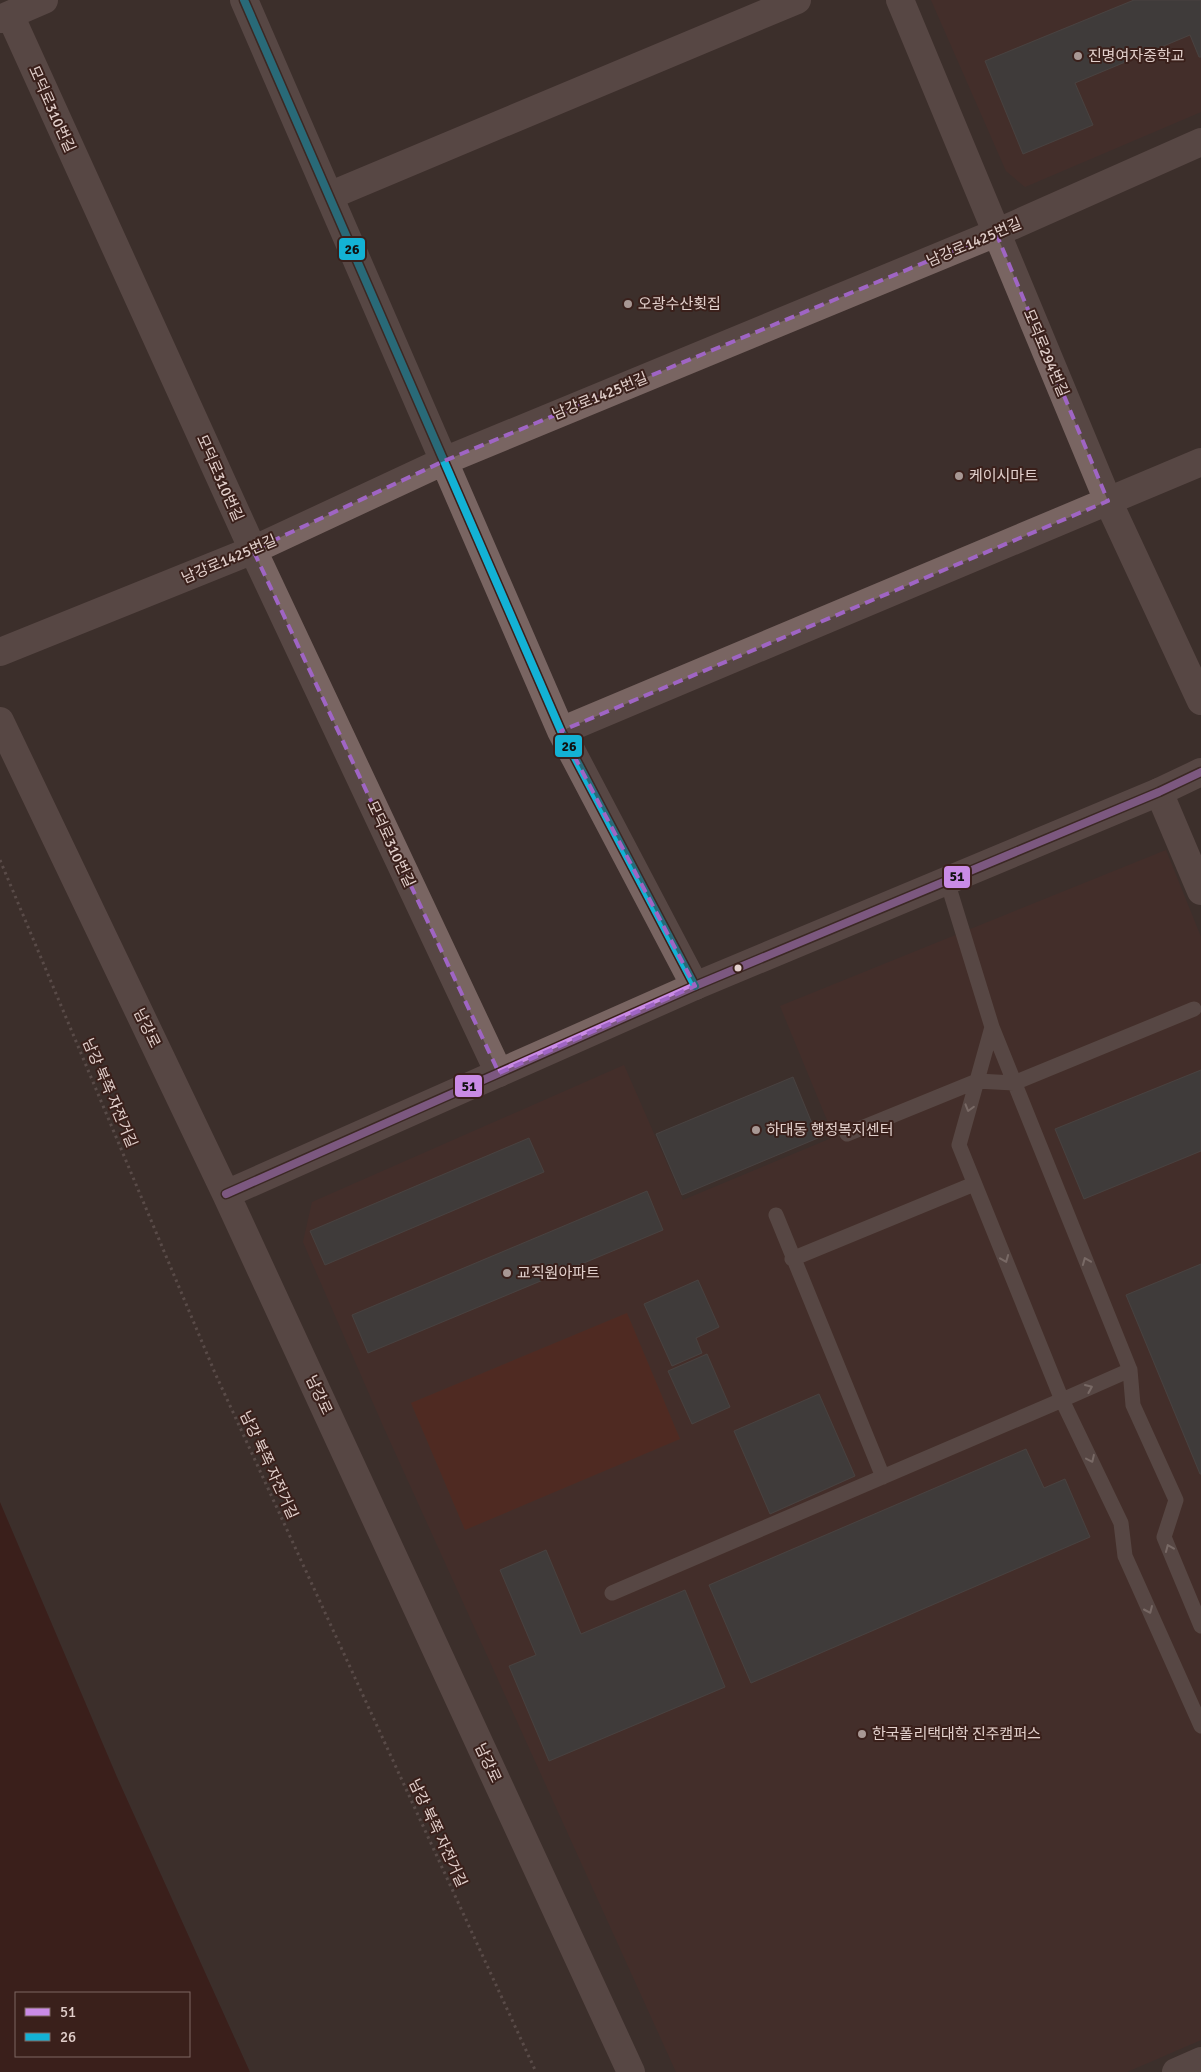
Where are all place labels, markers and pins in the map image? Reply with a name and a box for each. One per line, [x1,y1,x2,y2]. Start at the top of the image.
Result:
place label: 진명여자중학교 [1088,47,1185,65]
marker: 진명여자중학교 [1072,50,1084,62]
place label: 오광수산횟집 [638,295,721,313]
marker: 오광수산횟집 [622,298,634,310]
place label: 케이시마트 [969,467,1038,485]
marker: 케이시마트 [953,470,965,482]
unlabelled marker [733,963,743,973]
place label: 하대동 행정복지센터 [766,1121,894,1139]
marker: 하대동 행정복지센터 [750,1124,762,1136]
place label: 교직원아파트 [517,1264,600,1282]
marker: 교직원아파트 [501,1267,513,1279]
place label: 한국폴리택대학 진주캠퍼스 [872,1725,1041,1743]
marker: 한국폴리택대학 진주캠퍼스 [856,1728,868,1740]

